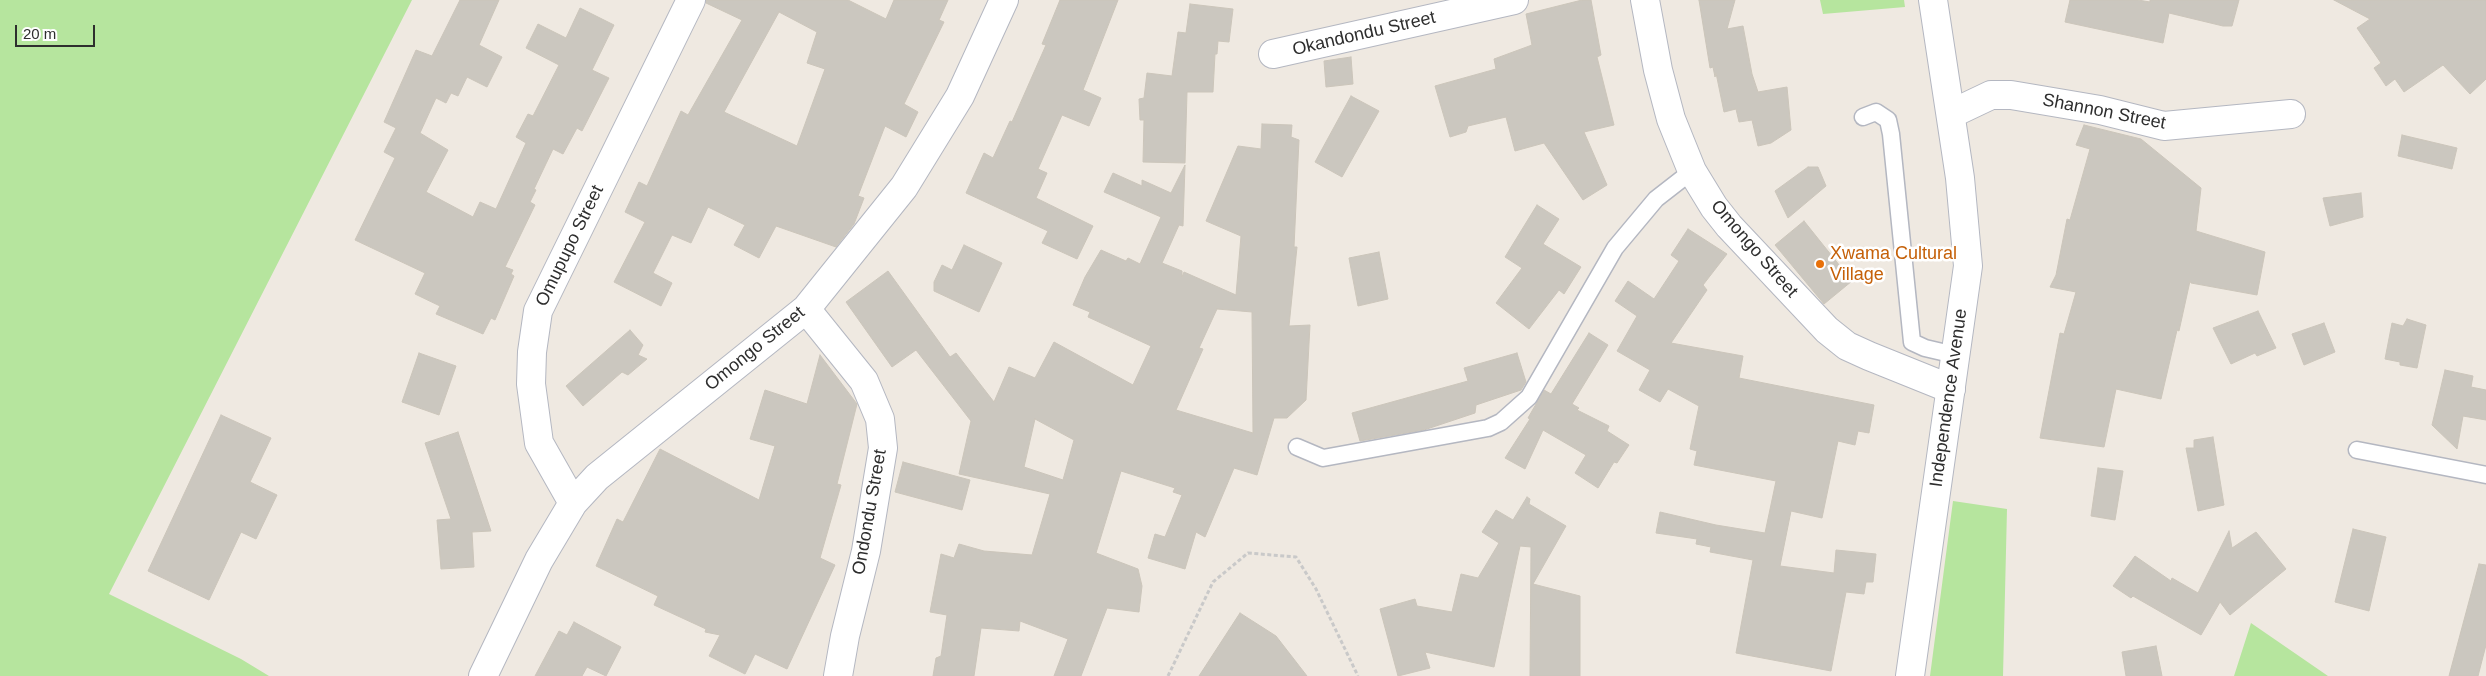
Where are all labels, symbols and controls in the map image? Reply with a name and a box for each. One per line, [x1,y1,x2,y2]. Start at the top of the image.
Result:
street label: Okandondu Street [1290,7,1438,61]
scale bar [18,15,98,47]
text: 20 m [23,25,56,42]
street label: Shannon Street [2041,89,2167,135]
street label: Omupupo Street [531,182,609,310]
street label: Omongo Street [1706,196,1802,302]
place label: Xwama Cultural Village [1830,243,1957,286]
marker: Xwama Cultural Village [1814,258,1826,270]
street label: Omongo Street [701,302,809,396]
street label: Independence Avenue [1926,307,1972,489]
street label: Ondondu Street [848,448,892,576]

